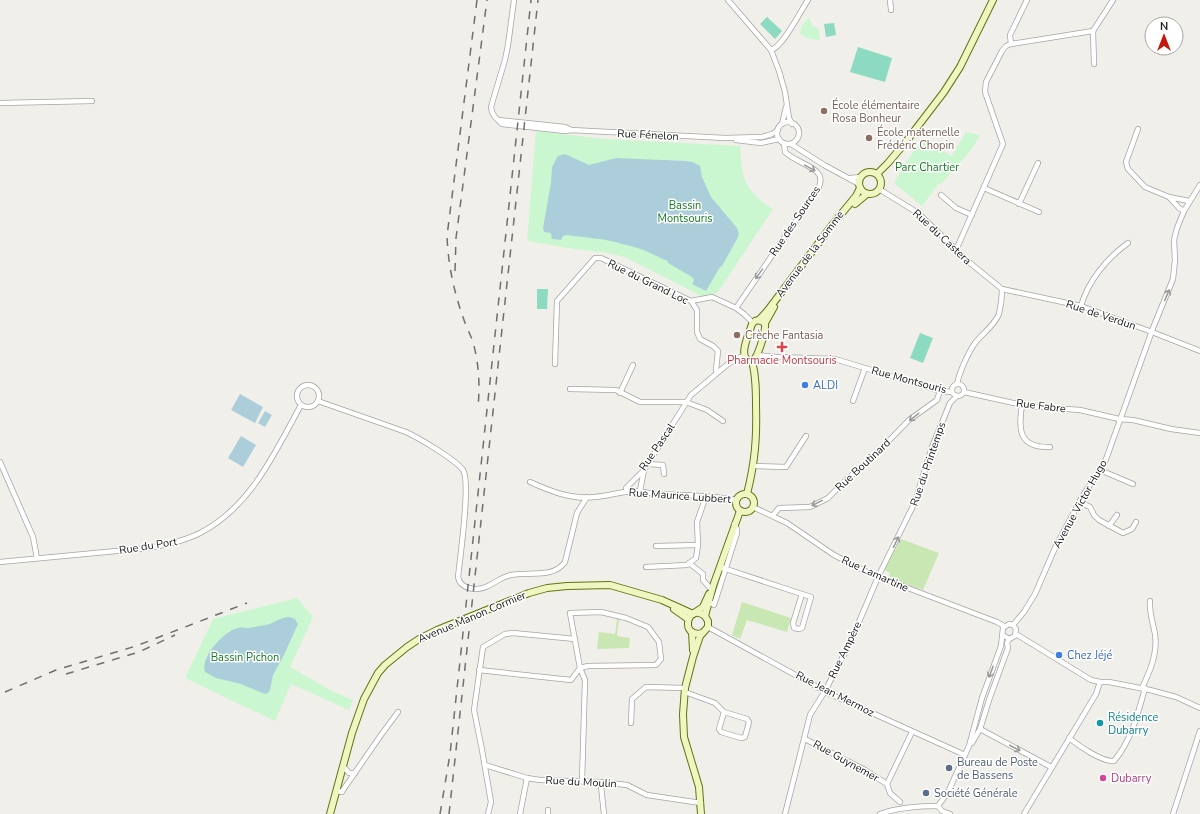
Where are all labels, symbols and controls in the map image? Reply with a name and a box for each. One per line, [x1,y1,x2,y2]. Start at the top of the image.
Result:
north arrow [1144,16,1184,56]
text: N [1160,19,1168,34]
place label: École élémentaire Rosa Bonheur [832,97,920,126]
marker: École élémentaire Rosa Bonheur [819,106,829,116]
place label: École maternelle Frédéric Chopin [877,124,960,153]
street label: Rue Fénelon [617,126,679,144]
marker: École maternelle Frédéric Chopin [864,133,874,143]
park label: Parc Chartier [895,160,959,175]
one-way arrow [804,165,816,173]
street label: Rue des Sources [766,183,824,259]
park label: Bassin Montsouris [658,198,712,226]
street label: Rue du Castera [909,206,975,268]
street label: Avenue de la Somme [772,208,848,300]
street label: Rue du Grand Loc [605,256,691,308]
one-way arrow [755,268,763,279]
one-way arrow [1163,290,1171,302]
street label: Rue de Verdun [1064,297,1138,333]
place label: Crèche Fantasia [745,328,824,343]
marker: Crèche Fantasia [732,330,742,340]
marker: Pharmacie Montsouris [777,342,787,352]
place label: Pharmacie Montsouris [727,353,837,368]
street label: Rue Montsouris [870,363,948,397]
place label: ALDI [813,378,838,393]
marker: ALDI [800,380,810,390]
street label: Rue Fabre [1015,396,1067,417]
one-way arrow [908,413,919,422]
street label: Rue Pascal [636,420,679,474]
street label: Rue du Printemps [907,420,949,508]
street label: Rue Boutinard [832,435,894,495]
street label: Avenue Victor Hugo [1049,457,1111,551]
street label: Rue Maurice Lubbert [628,485,732,507]
one-way arrow [811,500,823,507]
street label: Rue du Port [118,534,178,558]
one-way arrow [893,536,900,548]
street label: Rue Lamartine [839,553,911,596]
street label: Avenue Manon Cormier [416,587,528,647]
street label: Rue Ampère [825,619,865,681]
place label: Chez Jéjé [1067,648,1112,663]
park label: Bassin Pichon [211,650,279,665]
marker: Chez Jéjé [1054,650,1064,660]
one-way arrow [987,665,995,677]
street label: Rue Jean Mermoz [793,668,877,720]
place label: Résidence Dubarry [1108,710,1158,738]
marker: Résidence Dubarry [1095,718,1105,728]
street label: Rue Guynemer [810,737,882,785]
one-way arrow [1008,744,1020,752]
place label: Bureau de Poste de Bassens [957,755,1038,783]
marker: Bureau de Poste de Bassens [944,763,954,773]
place label: Dubarry [1111,771,1152,786]
street label: Rue du Moulin [545,773,617,791]
marker: Dubarry [1098,773,1108,783]
place label: Société Générale [934,786,1018,801]
marker: Société Générale [921,788,931,798]

